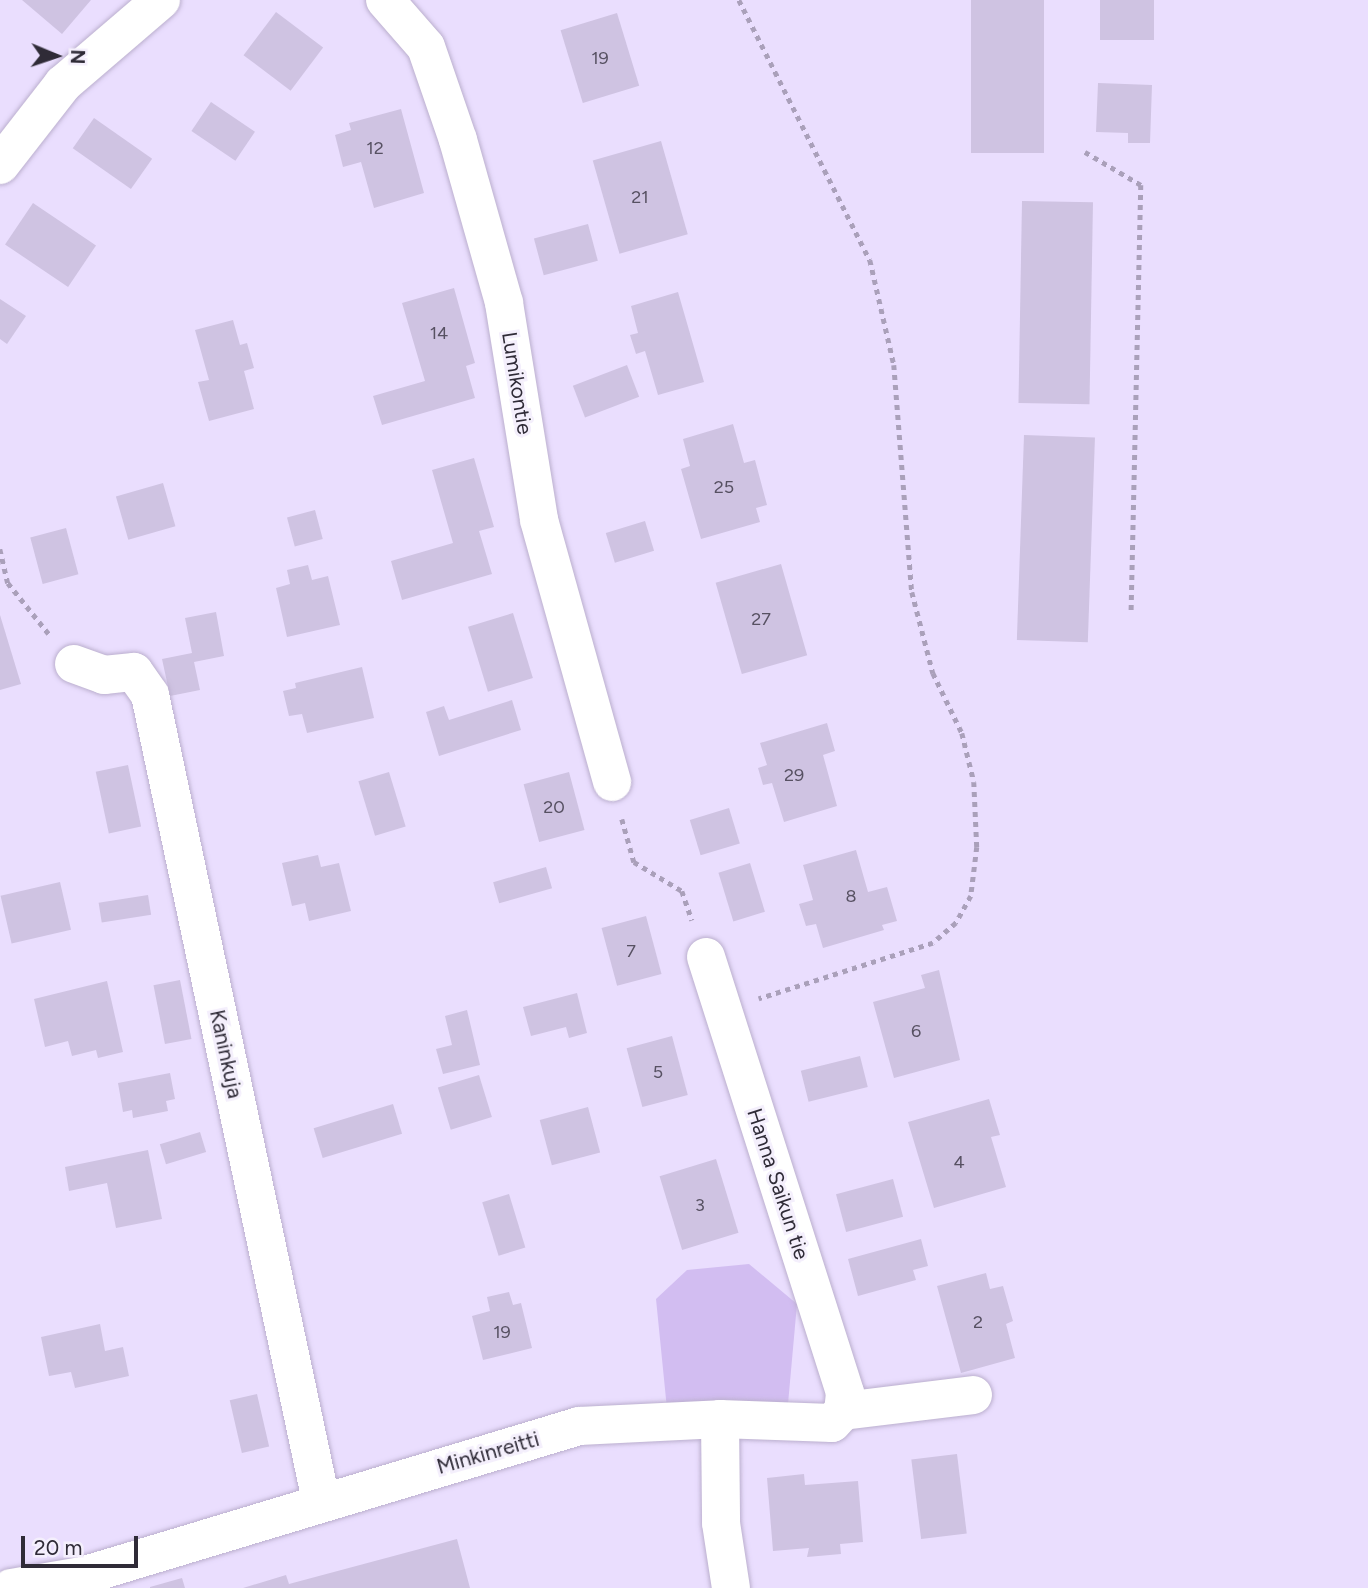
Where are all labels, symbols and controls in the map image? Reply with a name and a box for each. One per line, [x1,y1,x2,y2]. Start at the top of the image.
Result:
north arrow [21,21,91,91]
house number: 19 [591,47,609,69]
text: N [66,49,89,64]
house number: 12 [366,137,384,159]
house number: 21 [631,186,649,208]
house number: 14 [430,322,448,344]
street label: Lumikontie [496,330,538,436]
house number: 25 [714,476,734,498]
house number: 27 [751,608,771,630]
house number: 29 [784,764,804,786]
house number: 20 [543,796,565,818]
house number: 8 [845,885,857,907]
house number: 7 [626,940,636,962]
street label: Kaninkuja [204,1007,248,1101]
house number: 6 [911,1020,921,1042]
house number: 5 [653,1061,663,1083]
street label: Hanna Saikun tie [742,1105,814,1263]
house number: 4 [953,1151,965,1173]
house number: 3 [695,1194,705,1216]
house number: 2 [973,1311,983,1333]
house number: 19 [493,1321,511,1343]
street label: Minkinreitti [434,1426,542,1480]
scale bar [24,1522,142,1566]
text: 20 m [34,1535,82,1560]

